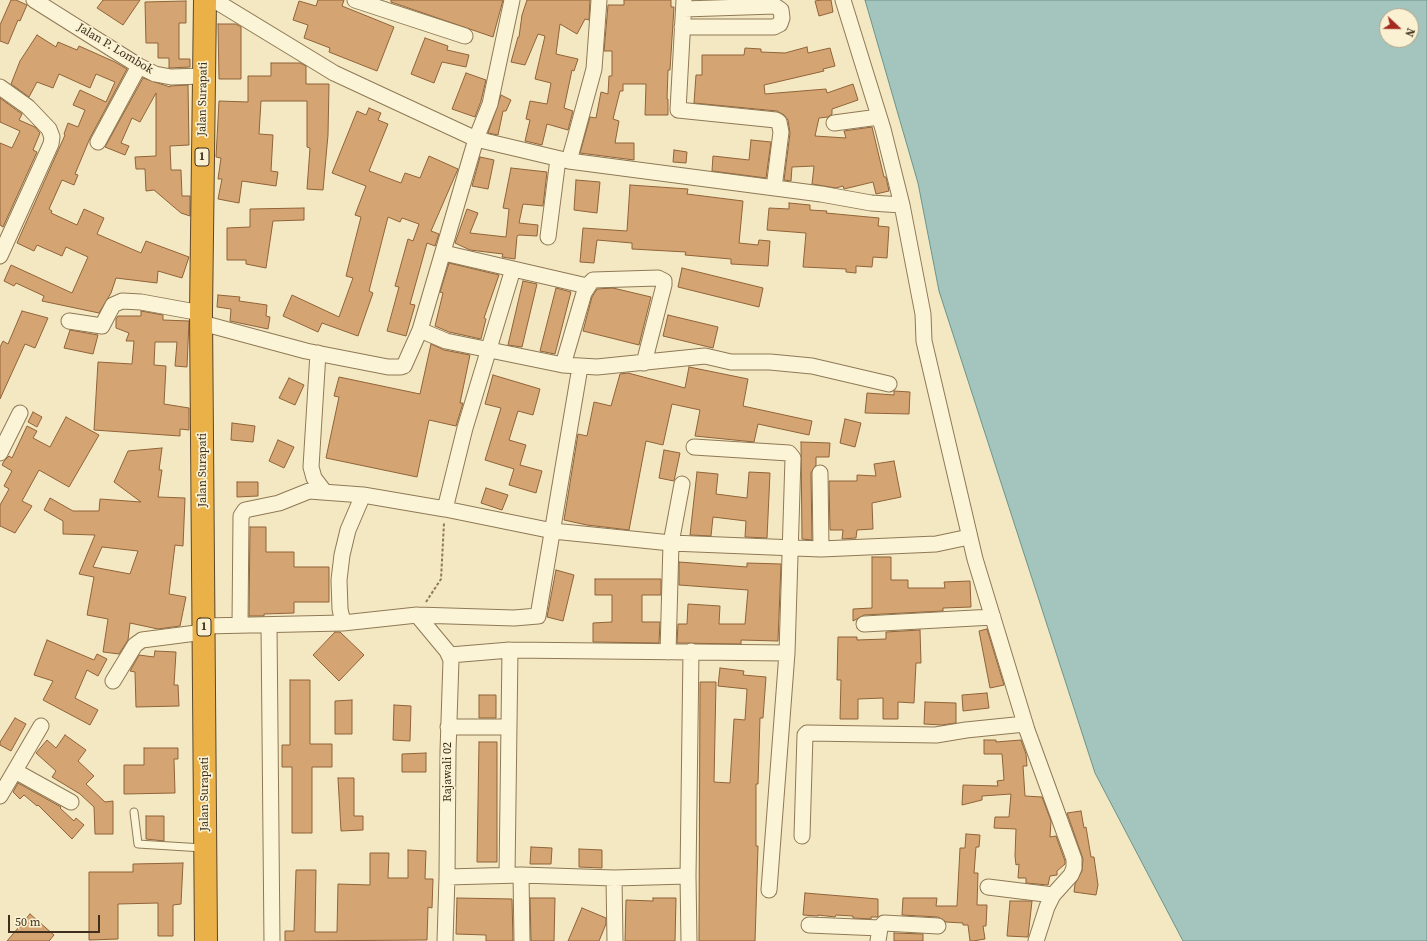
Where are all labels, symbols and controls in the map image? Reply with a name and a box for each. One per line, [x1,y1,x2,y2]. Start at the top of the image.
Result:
north arrow [1379,8,1419,48]
street label: Jalan P. Lombok [74,21,156,77]
text: N [1401,26,1418,39]
street label: Jalan Surapati [195,62,211,136]
road number: 1 [195,148,209,166]
street label: Jalan Surapati [196,433,210,507]
road number: 1 [197,618,211,636]
street label: Rajawali 02 [441,742,455,802]
street label: Jalan Surapati [198,757,212,831]
scale bar [10,907,102,933]
text: 50 m [15,914,41,930]

